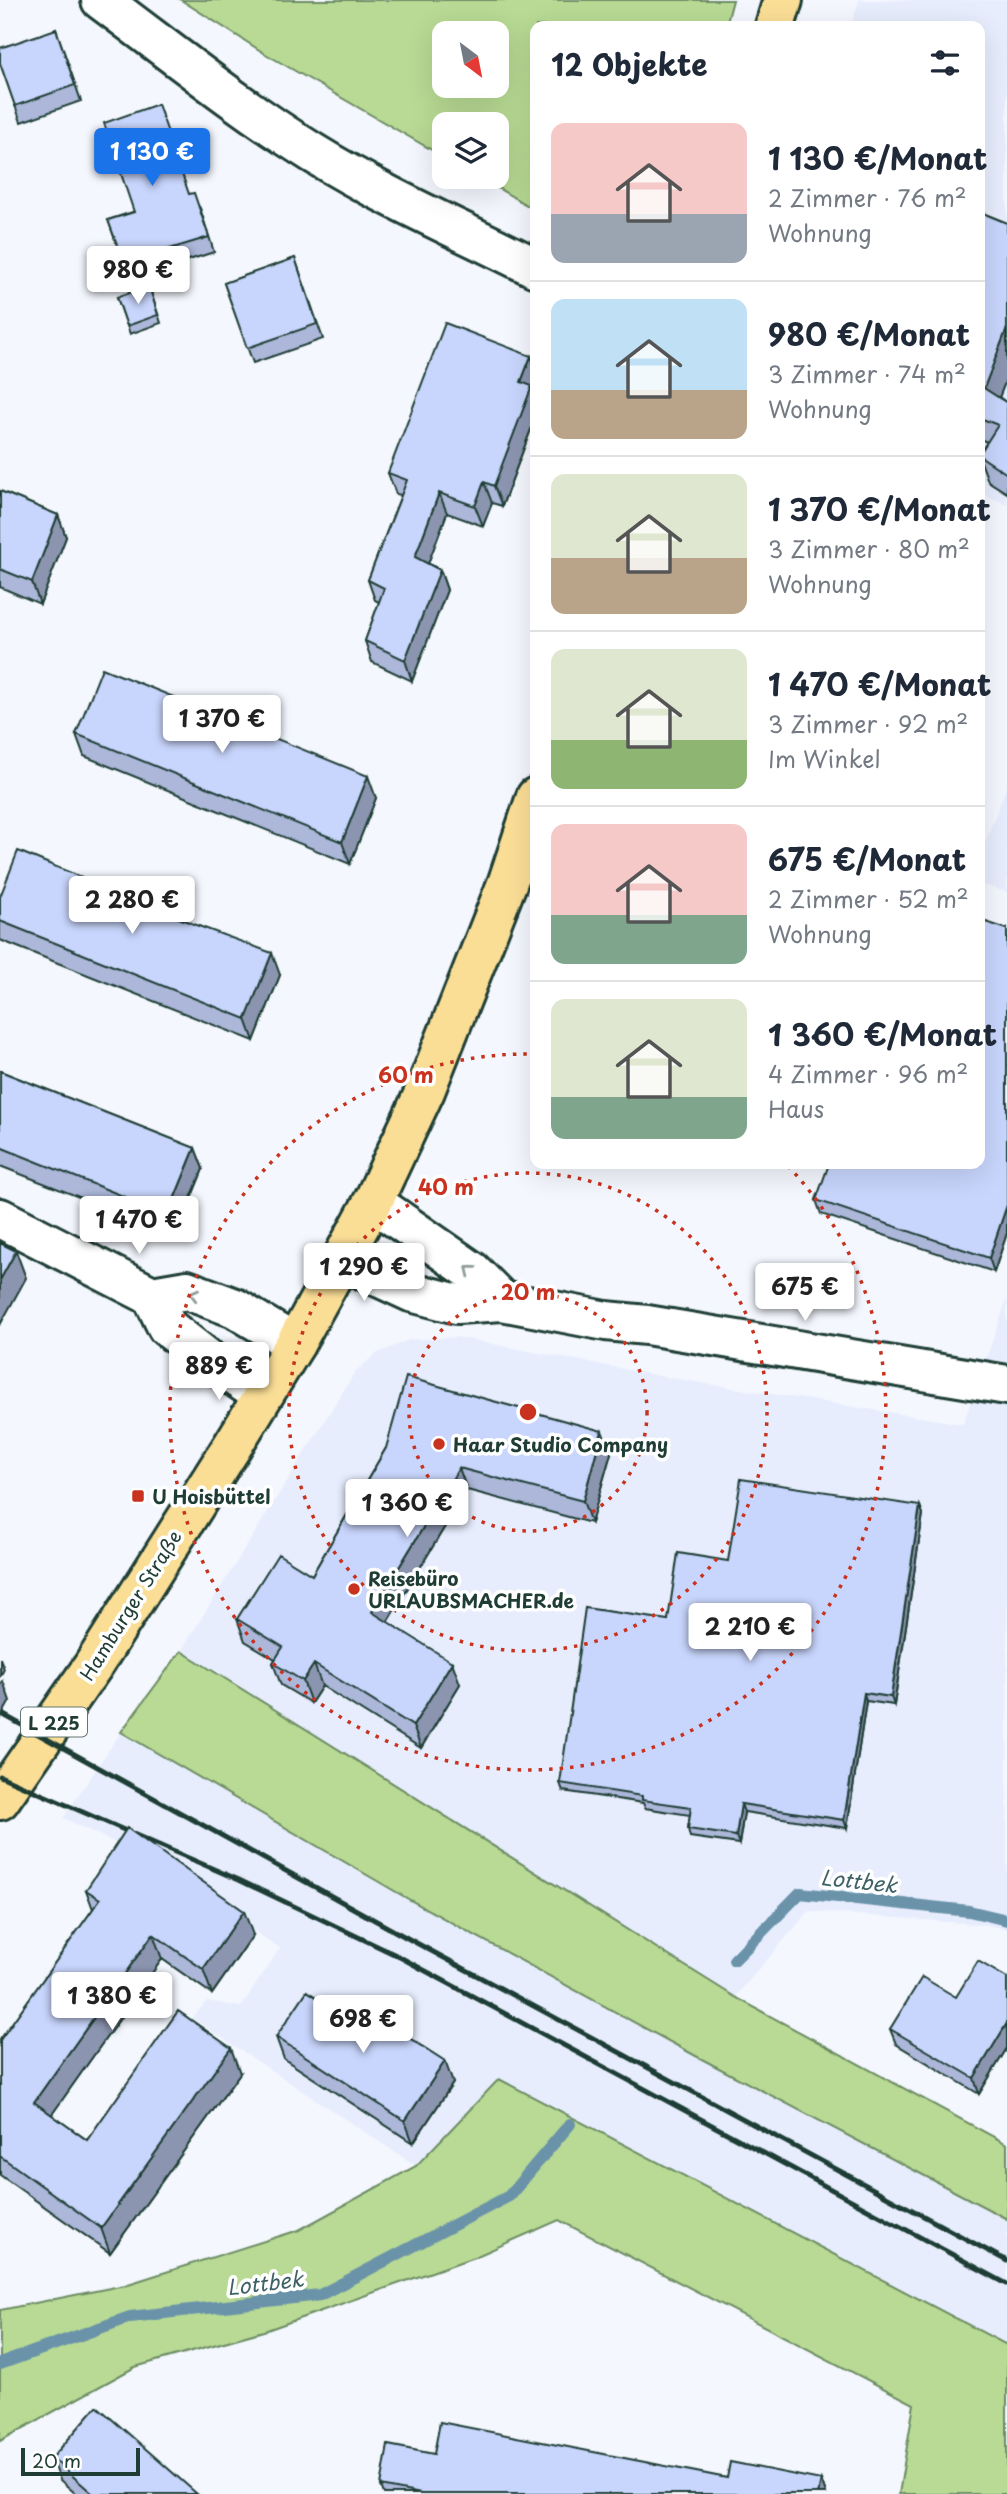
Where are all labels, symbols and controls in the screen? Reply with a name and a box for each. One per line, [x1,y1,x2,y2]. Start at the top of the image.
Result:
north arrow [432,21,509,98]
map controls [432,21,509,189]
text: 12 Objekte [551,41,708,86]
icon: filters [926,44,964,82]
button: layers [432,112,509,189]
pin: 1 130 € [87,128,217,188]
text: 1 130 € [110,133,194,168]
text: 1 130 €/Monat [768,135,987,180]
icon: home [607,151,691,235]
text: 2 Zimmer · 76 m² [768,180,967,215]
text: Wohnung [768,215,872,250]
pin: 980 € [89,246,187,306]
text: 980 € [103,251,173,286]
text: 980 €/Monat [768,311,970,356]
icon: home [607,327,691,411]
text: 3 Zimmer · 74 m² [768,356,966,391]
text: Wohnung [768,391,872,426]
text: 1 370 €/Monat [768,486,991,531]
icon: home [607,502,691,586]
text: 3 Zimmer · 80 m² [768,531,970,566]
text: Wohnung [768,566,872,601]
text: 1 470 €/Monat [768,661,991,706]
icon: home [607,677,691,761]
pin: 1 370 € [157,696,287,755]
text: 1 370 € [179,700,265,735]
text: 3 Zimmer · 92 m² [768,706,968,741]
text: Im Winkel [768,741,881,776]
text: 675 €/Monat [768,836,966,881]
icon: home [607,852,691,936]
pin: 2 280 € [67,876,197,936]
text: 2 280 € [85,881,179,916]
text: 2 Zimmer · 52 m² [768,881,969,916]
text: Wohnung [768,916,872,951]
text: 1 360 €/Monat [768,1011,997,1056]
icon: home [607,1027,691,1111]
text: 4 Zimmer · 96 m² [768,1056,968,1091]
text: 60 m [378,1058,434,1090]
text: Haus [768,1091,824,1126]
text: 40 m [418,1170,474,1202]
pin: 1 470 € [74,1196,204,1256]
text: 1 470 € [96,1201,182,1236]
pin: 1 290 € [299,1244,429,1303]
text: 1 290 € [320,1248,408,1283]
pin: 675 € [756,1264,854,1323]
one-way arrow [465,1266,477,1279]
text: 675 € [771,1268,839,1303]
text: 20 m [501,1275,555,1307]
one-way arrow [189,1288,201,1302]
pin: 889 € [170,1342,268,1402]
text: 889 € [185,1347,253,1382]
centre of rings [516,1400,540,1424]
place label: Haar Studio Company [453,1430,668,1458]
marker: Haar Studio Company [431,1436,447,1452]
pin: 1 360 € [342,1480,472,1539]
place label: U Hoisbüttel [152,1482,270,1510]
text: 1 360 € [361,1484,453,1519]
marker: U Hoisbüttel [130,1488,146,1504]
street label: Hamburger Straße [72,1524,188,1686]
place label: Reisebüro URLAUBSMACHER.de [368,1564,574,1614]
marker: Reisebüro URLAUBSMACHER.de [346,1581,362,1597]
pin: 2 210 € [685,1604,815,1663]
text: 2 210 € [705,1608,796,1643]
road number: L 225 [21,1708,87,1736]
water label: Lottbek [819,1860,900,1900]
pin: 1 380 € [47,1972,177,2032]
text: 1 380 € [67,1977,157,2012]
pin: 698 € [314,1996,412,2055]
text: 698 € [329,2000,397,2035]
water label: Lottbek [225,2261,306,2303]
scale bar [21,2445,140,2477]
text: 20 m [32,2446,81,2474]

